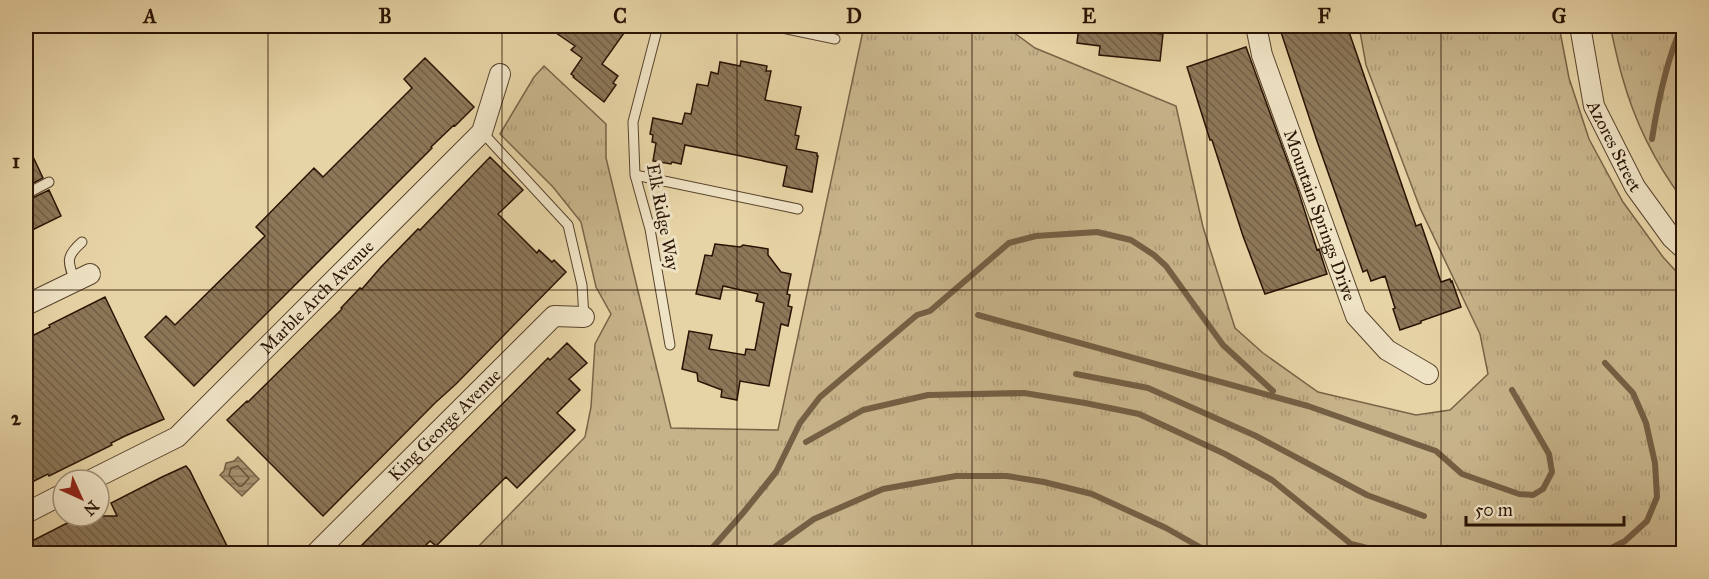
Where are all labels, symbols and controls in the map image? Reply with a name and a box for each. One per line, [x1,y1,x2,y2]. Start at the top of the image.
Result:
text: A [141,4,157,28]
text: B [378,4,392,28]
text: C [613,4,627,28]
text: D [846,4,862,28]
text: E [1082,4,1097,28]
text: F [1317,4,1331,28]
text: G [1552,4,1567,28]
street label: Azores Street [1582,96,1646,197]
street label: Mountain Springs Drive [1279,127,1361,304]
text: 1 [12,149,20,173]
street label: Elk Ridge Way [641,162,684,273]
street label: Marble Arch Avenue [255,236,378,359]
street label: King George Avenue [384,364,506,486]
text: 2 [11,406,22,430]
north arrow [51,468,111,528]
scale bar [1466,489,1624,527]
text: N [79,497,103,520]
text: 50 m [1475,499,1513,521]

